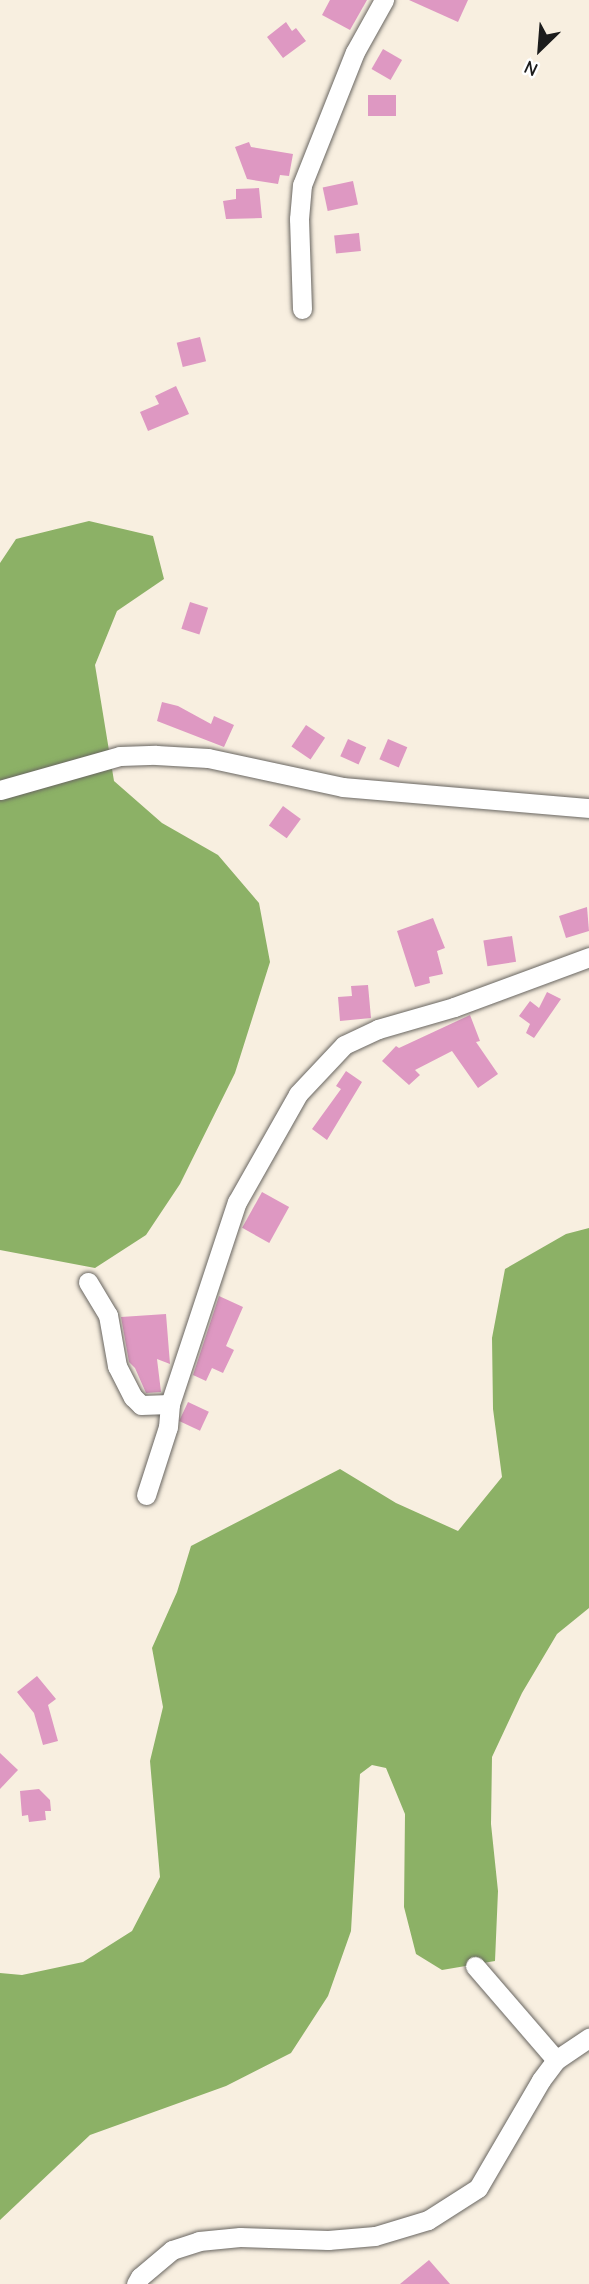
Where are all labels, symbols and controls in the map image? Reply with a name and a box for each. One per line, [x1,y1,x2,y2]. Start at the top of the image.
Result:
north arrow [505,14,575,84]
text: N [521,55,541,81]

